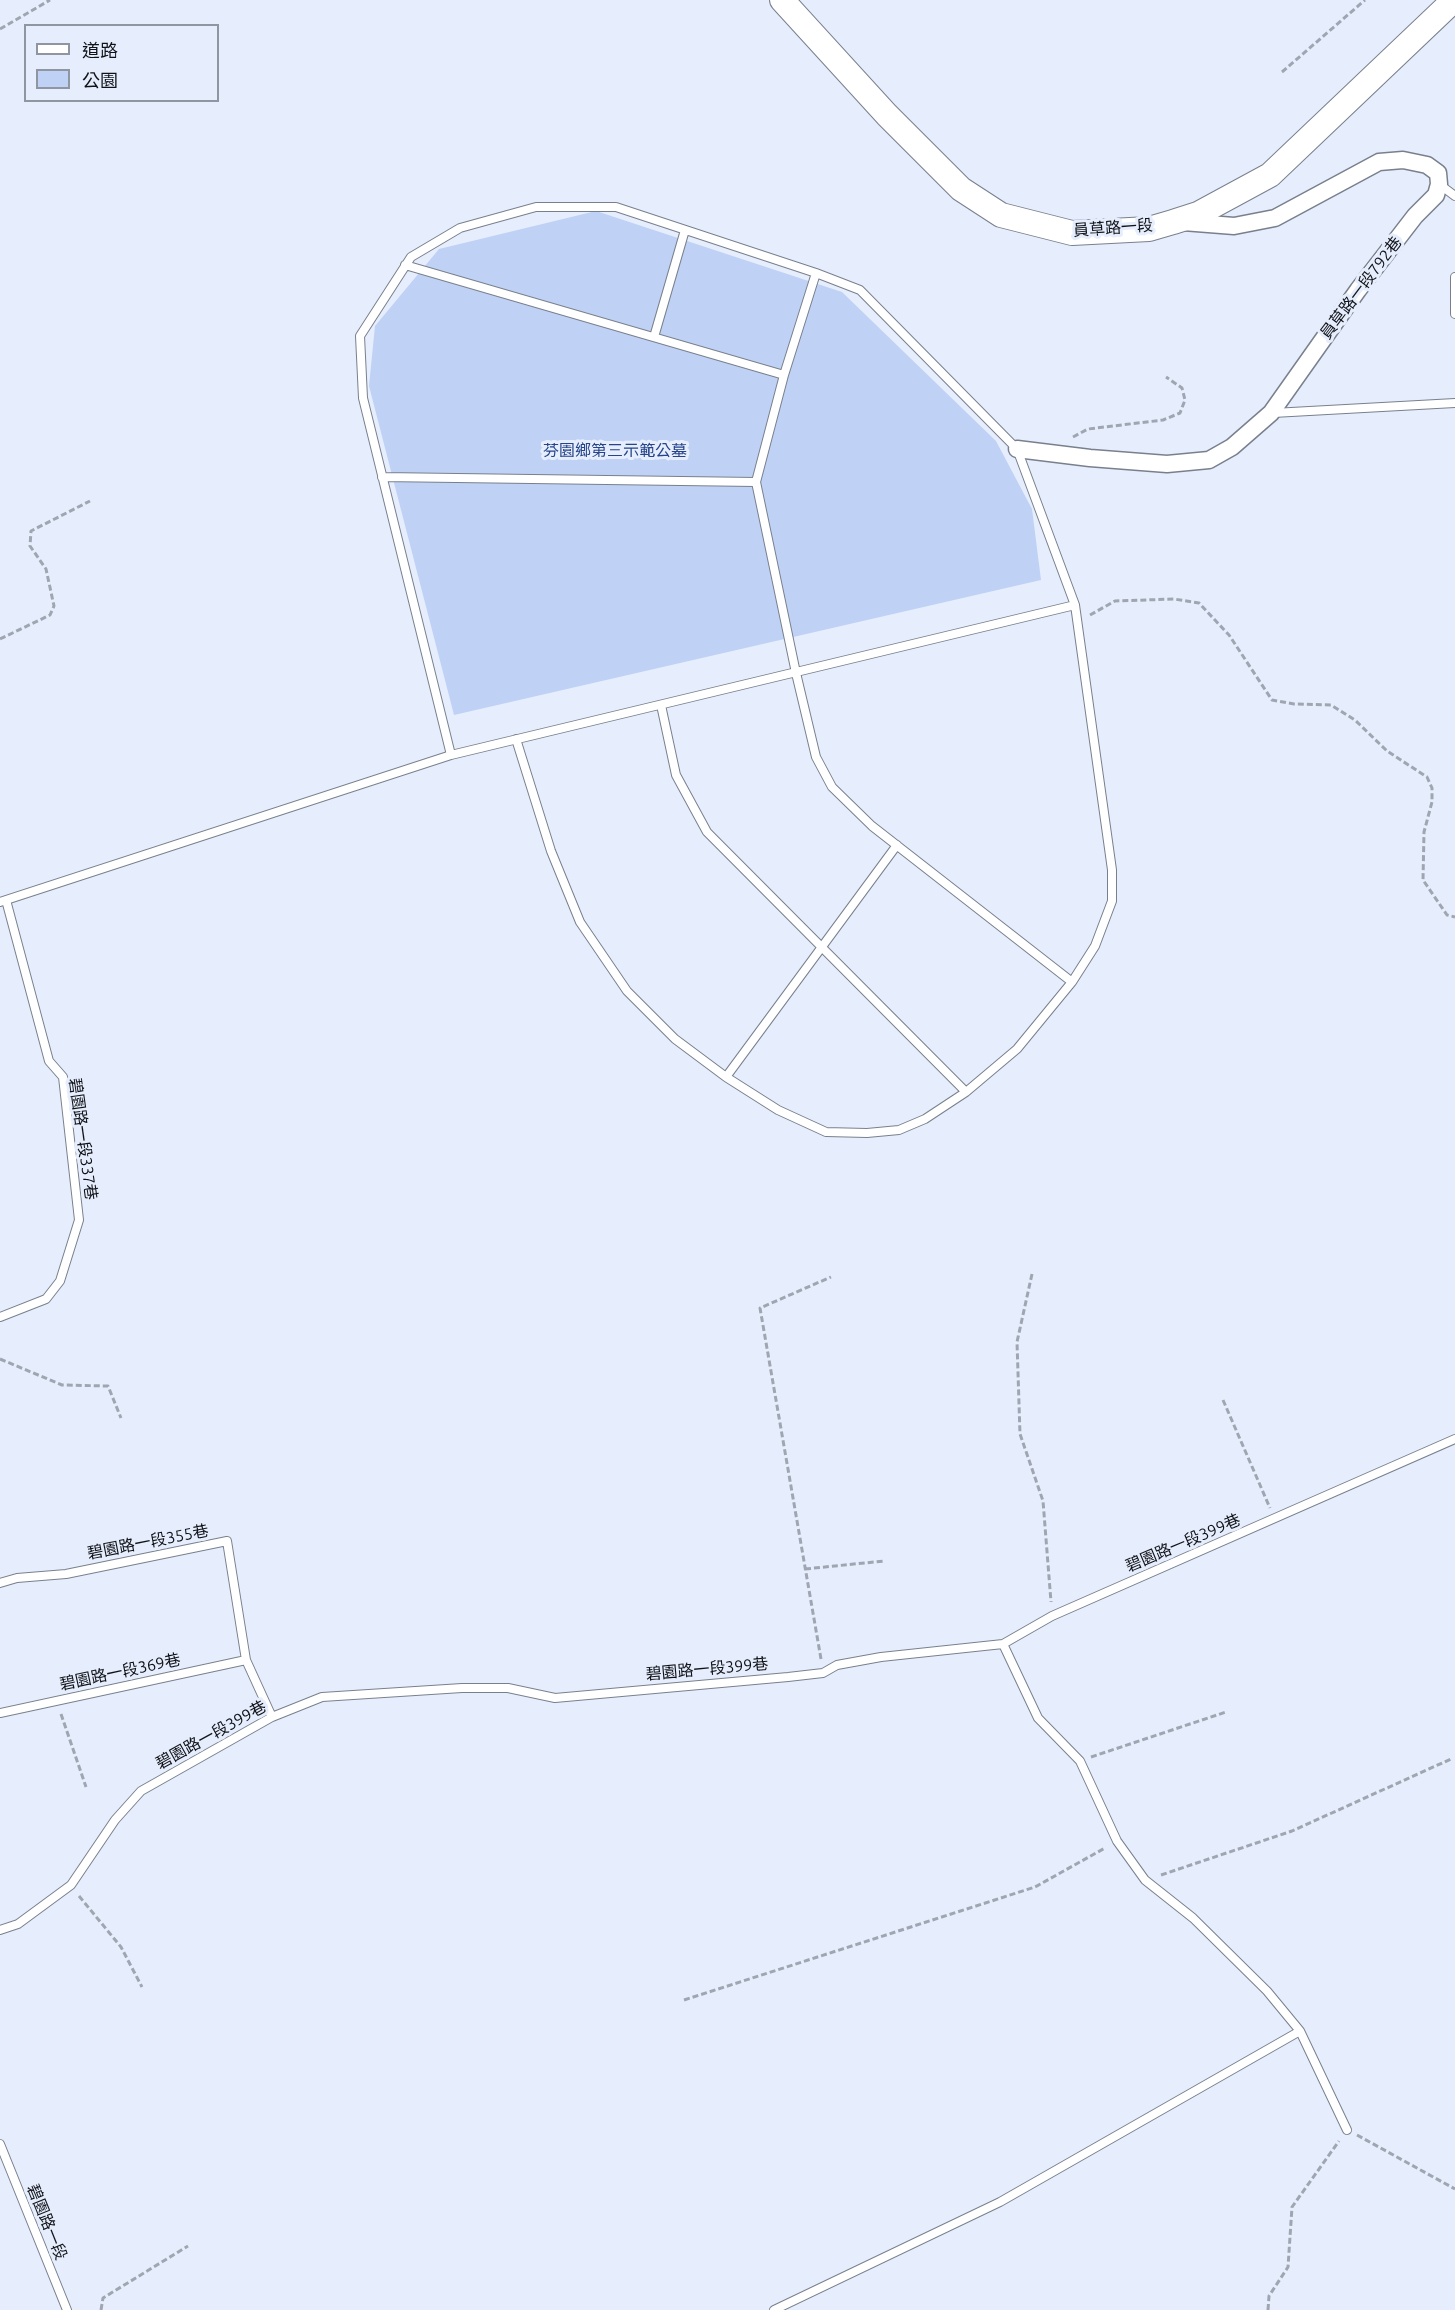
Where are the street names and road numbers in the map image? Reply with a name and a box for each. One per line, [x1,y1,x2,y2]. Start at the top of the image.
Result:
street label: 員草路一段 [1072,216,1154,240]
street label: 員草路一段792巷 [1316,233,1406,343]
street label: 碧園路一段337巷 [65,1077,101,1201]
street label: 碧園路一段399巷 [1123,1510,1243,1576]
street label: 碧園路一段355巷 [86,1521,210,1563]
street label: 碧園路一段369巷 [58,1650,182,1694]
street label: 碧園路一段399巷 [645,1654,769,1684]
street label: 碧園路一段399巷 [153,1697,269,1773]
street label: 碧園路一段 [23,2181,71,2263]

